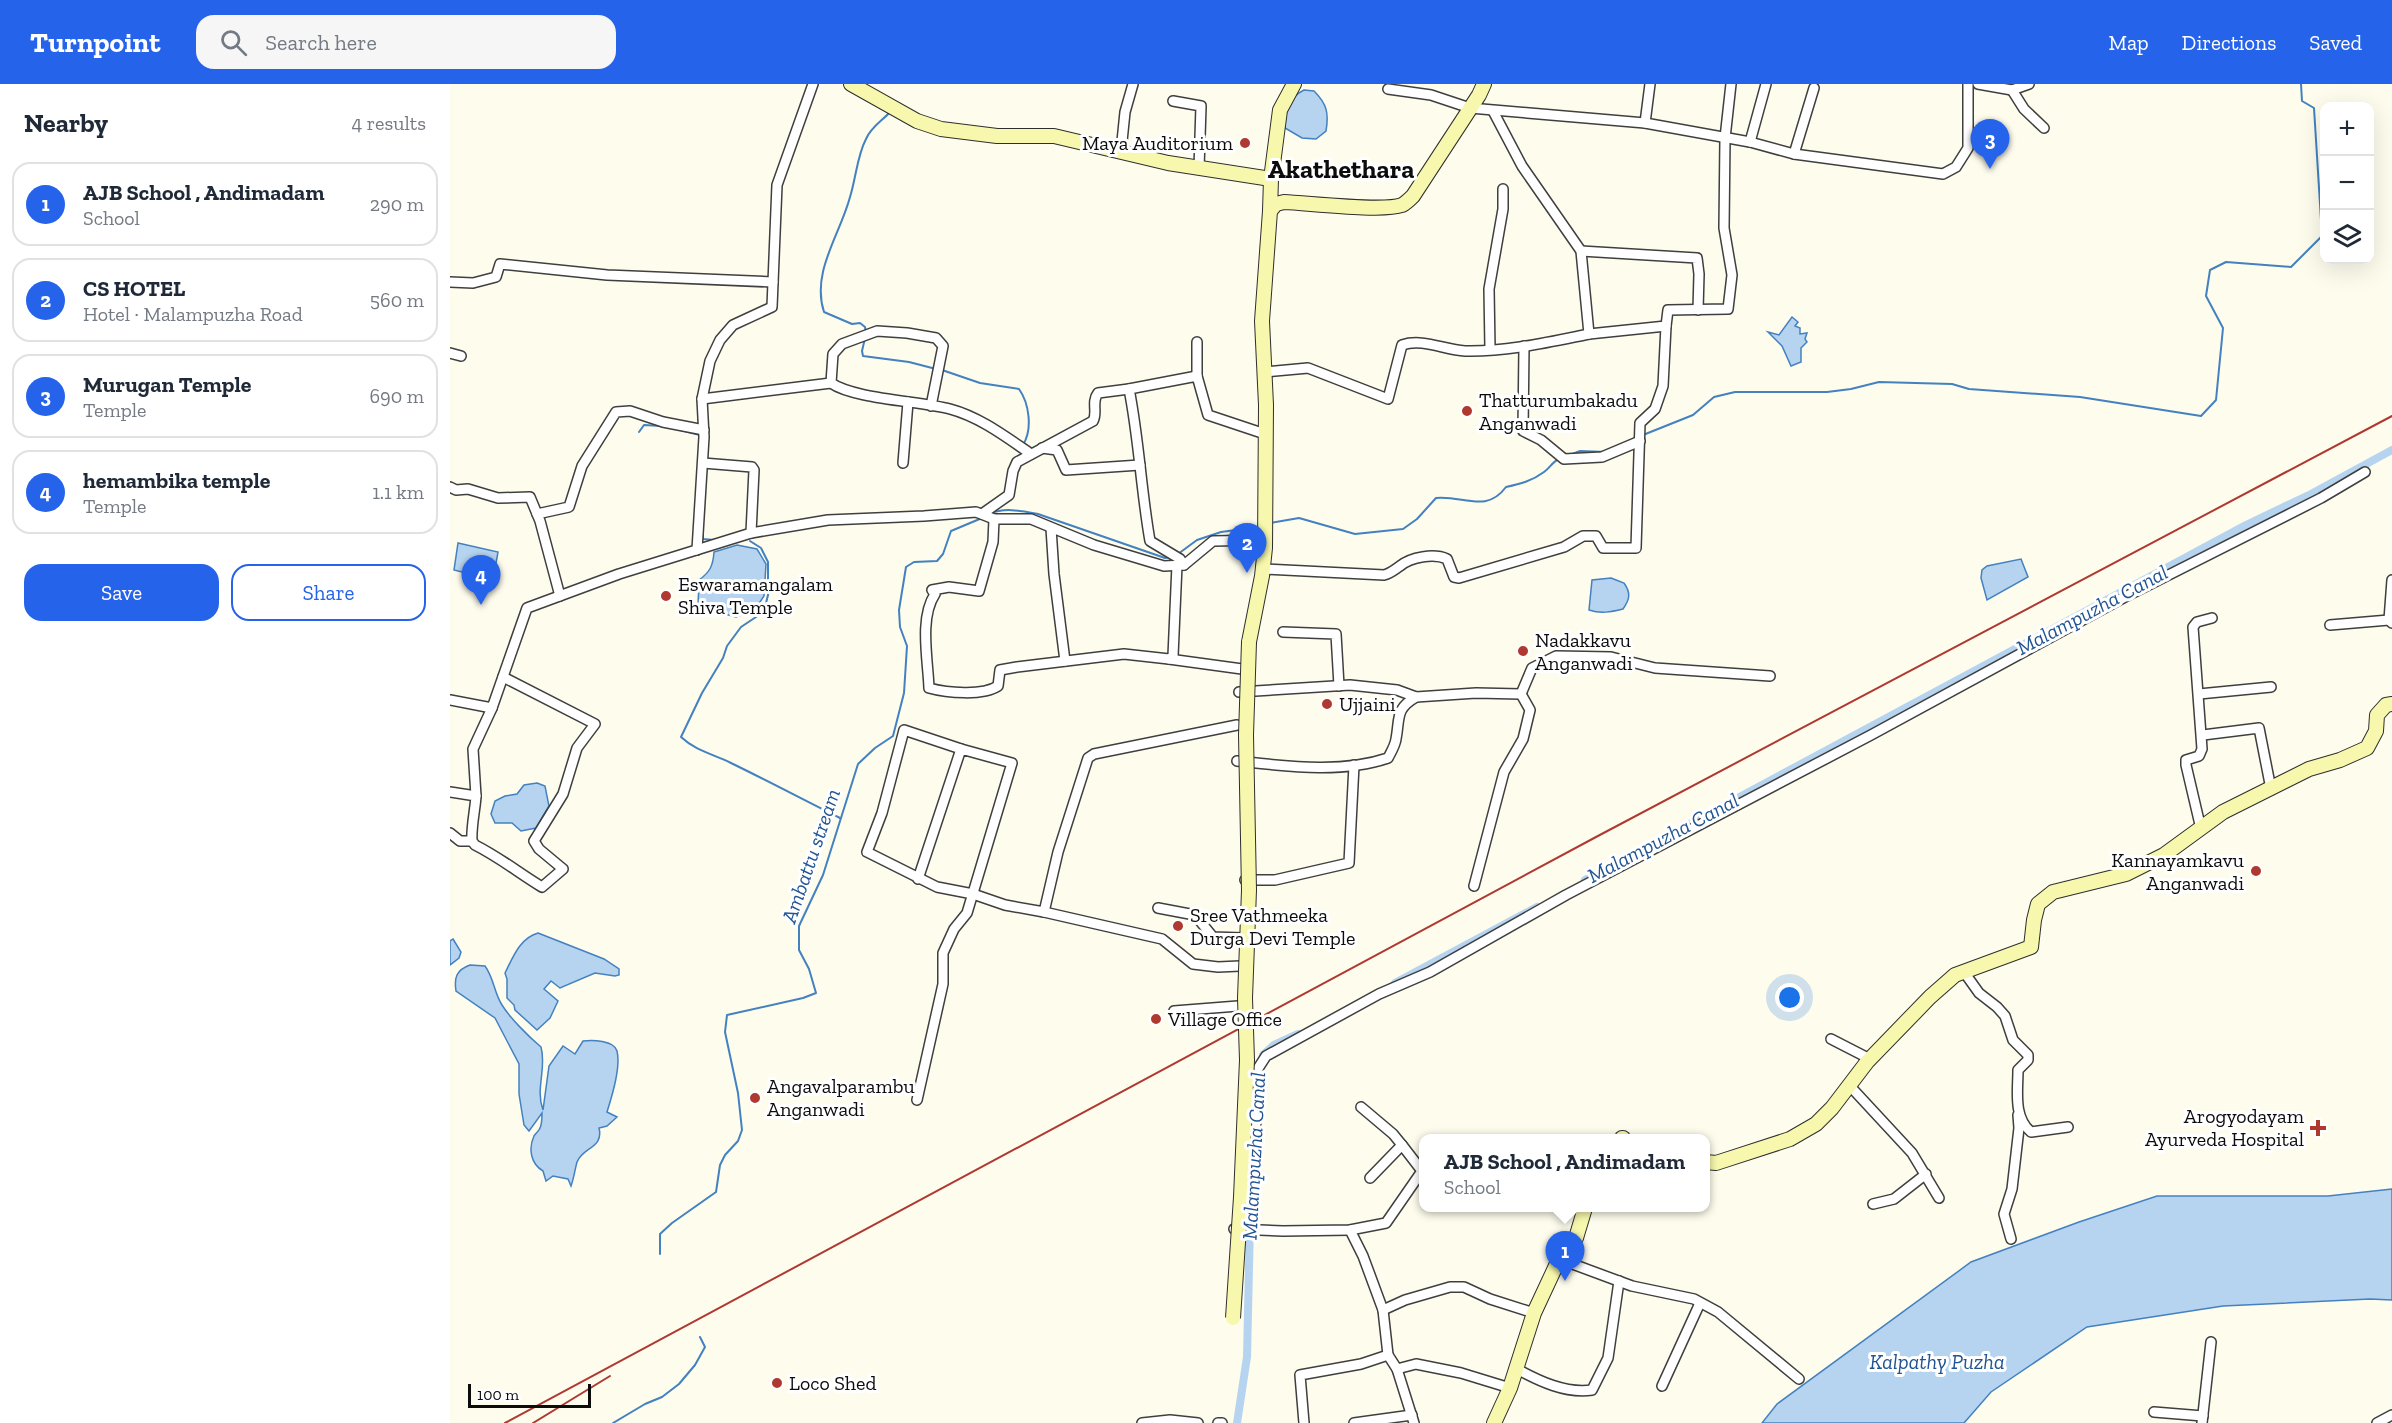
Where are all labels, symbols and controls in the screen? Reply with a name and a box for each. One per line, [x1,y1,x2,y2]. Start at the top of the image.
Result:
search box [196,15,616,69]
text: Turnpoint [30,26,160,59]
icon: search [217,26,250,59]
text: Search here [265,29,377,56]
text: Map [2109,30,2149,55]
text: Directions [2182,30,2276,55]
text: Saved [2309,30,2362,55]
map controls [2320,102,2374,264]
button: + [2320,102,2374,156]
text: Nearby [24,107,108,139]
text: 4 results [351,111,426,135]
pin: 3 [1970,120,2010,169]
place label: Maya Auditorium [1082,131,1234,155]
marker: Maya Auditorium [1238,136,1252,150]
district label: Akathethara [1268,153,1414,185]
button: − [2320,156,2374,210]
text: AJB School , Andimadam [83,179,324,206]
text: 1 [41,192,50,216]
text: 290 m [370,192,424,216]
text: School [83,206,140,230]
button: layers [2320,210,2374,264]
text: CS HOTEL [83,275,185,302]
text: 2 [40,288,51,312]
text: 560 m [370,288,424,312]
text: Hotel · Malampuzha Road [83,302,303,326]
text: Murugan Temple [83,371,251,398]
text: 3 [40,384,51,408]
text: 690 m [369,384,424,408]
place label: Thatturumbakadu Anganwadi [1479,388,1638,435]
text: Temple [83,398,147,422]
marker: Thatturumbakadu Anganwadi [1460,404,1474,418]
text: hemambika temple [83,467,270,494]
text: 4 [40,480,51,504]
text: 1.1 km [372,480,424,504]
text: Temple [83,494,147,518]
pin: 2 [1228,524,1266,573]
pin: 4 [462,556,501,605]
water label: Malampuzha Canal [2012,559,2172,660]
button: Save [24,564,219,621]
button: Share [231,564,426,621]
place label: Eswaramangalam Shiva Temple [678,572,834,619]
marker: Eswaramangalam Shiva Temple [659,589,673,603]
place label: Nadakkavu Anganwadi [1535,628,1633,675]
marker: Nadakkavu Anganwadi [1516,644,1530,658]
place label: Ujjaini [1339,692,1396,716]
marker: Ujjaini [1320,697,1334,711]
water label: Ambattu stream [776,785,845,927]
water label: Malampuzha Canal [1583,787,1743,888]
place label: Kannayamkavu Anganwadi [2111,848,2244,895]
marker: Kannayamkavu Anganwadi [2249,864,2263,878]
place label: Sree Vathmeeka Durga Devi Temple [1190,903,1355,950]
marker: Sree Vathmeeka Durga Devi Temple [1171,919,1185,933]
your location [1775,983,1804,1012]
place label: Village Office [1167,1007,1282,1031]
marker: Village Office [1149,1012,1163,1026]
water label: Malampuzha Canal [1237,1072,1270,1240]
place label: Angavalparambu Anganwadi [767,1074,915,1121]
marker: Angavalparambu Anganwadi [748,1091,762,1105]
place label: Arogyodayam Ayurveda Hospital [2145,1104,2305,1151]
marker: Arogyodayam Ayurveda Hospital [2309,1119,2327,1137]
popup [1419,1134,1710,1212]
text: AJB School , Andimadam [1444,1148,1685,1175]
text: School [1444,1175,1501,1199]
pin: 1 [1546,1232,1584,1281]
water label: Kalpathy Puzha [1869,1349,2005,1374]
place label: Loco Shed [789,1371,876,1395]
marker: Loco Shed [770,1376,784,1390]
scale bar [468,1381,591,1408]
text: 100 m [477,1385,519,1404]

